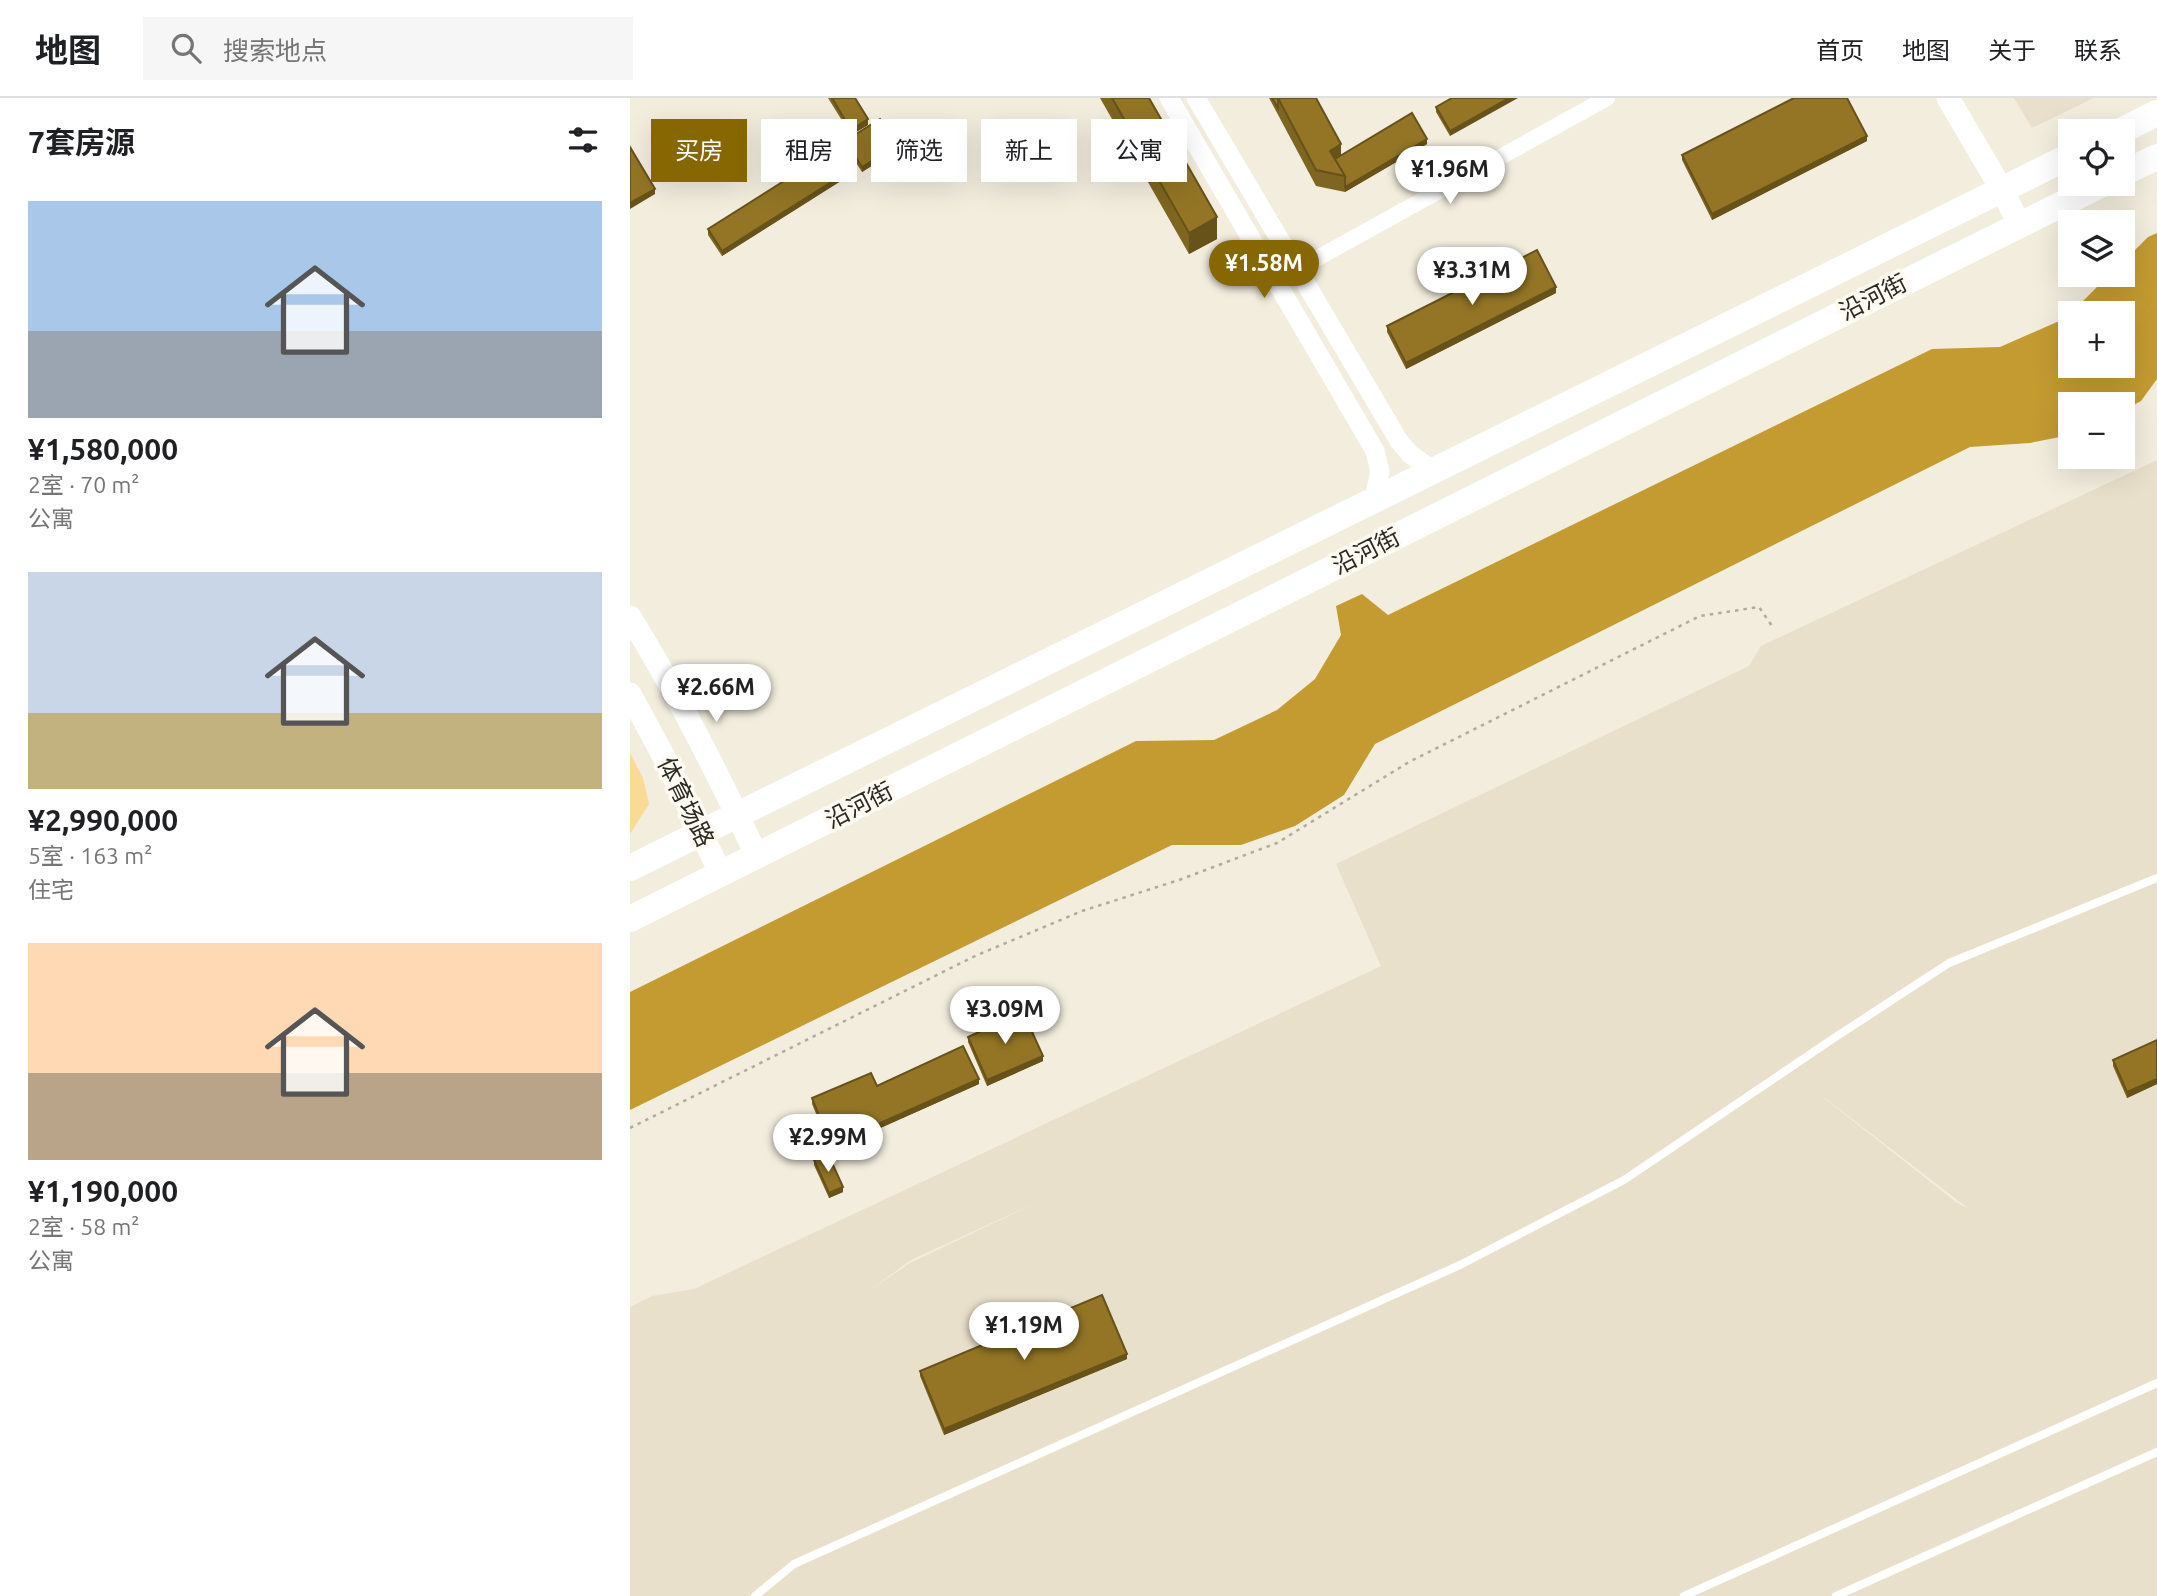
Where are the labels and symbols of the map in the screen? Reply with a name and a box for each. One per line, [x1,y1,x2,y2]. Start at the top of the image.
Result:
pin: ¥1.96M [1393,146,1507,206]
pin: ¥1.58M [1207,240,1321,300]
pin: ¥3.31M [1415,248,1529,307]
street label: 沿河街 [1835,269,1911,325]
street label: 沿河街 [1328,523,1404,579]
pin: ¥2.66M [659,664,773,724]
street label: 体育场路 [653,753,719,851]
street label: 沿河街 [821,777,897,833]
pin: ¥3.09M [948,986,1062,1046]
pin: ¥2.99M [771,1114,885,1174]
pin: ¥1.19M [967,1302,1081,1362]

